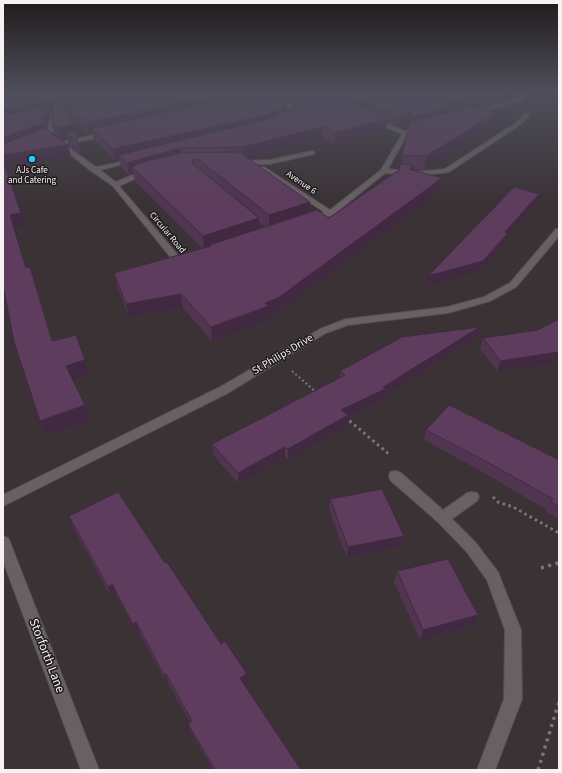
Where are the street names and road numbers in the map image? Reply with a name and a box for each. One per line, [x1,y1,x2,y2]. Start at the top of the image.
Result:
street label: Avenue 6 [284,169,318,197]
street label: Circular Road [147,210,187,256]
street label: St Philips Drive [250,332,316,378]
street label: Storforth Lane [25,617,67,695]

